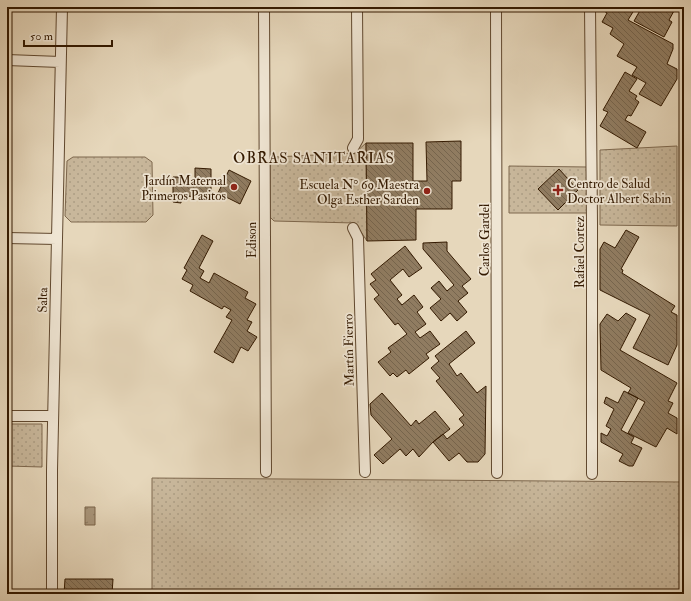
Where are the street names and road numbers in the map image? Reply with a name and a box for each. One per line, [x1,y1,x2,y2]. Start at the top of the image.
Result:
street label: Carlos Gardel [477,203,493,276]
street label: Rafael Cortez [572,215,588,288]
street label: Edison [244,221,260,258]
street label: Salta [35,287,51,313]
street label: Martín Fierro [340,314,358,386]

